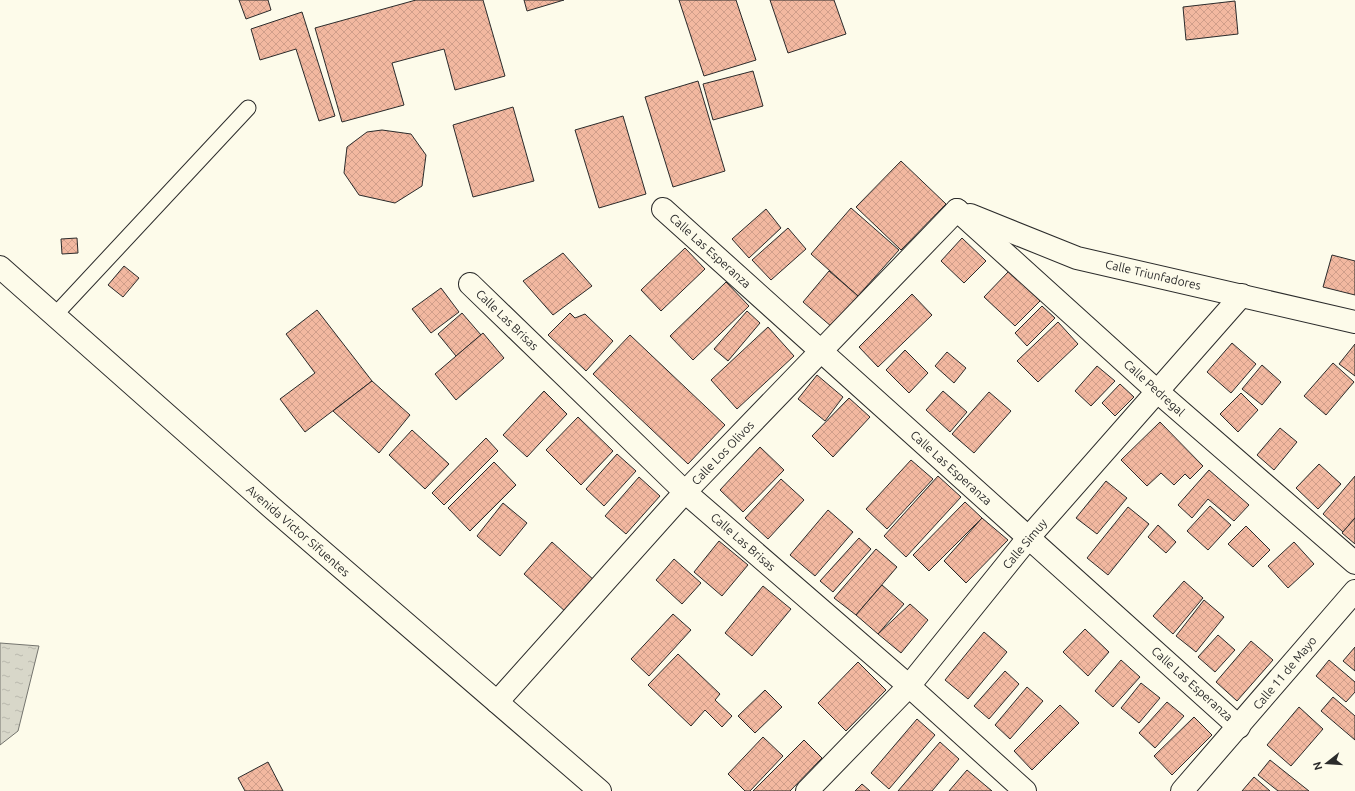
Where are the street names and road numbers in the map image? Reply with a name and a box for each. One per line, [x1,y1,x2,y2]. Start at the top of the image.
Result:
street label: Calle Las Esperanza [667,211,753,290]
street label: Calle Triunfadores [1104,257,1202,292]
street label: Calle Las Brisas [474,287,541,352]
street label: Calle Pedregal [1121,357,1187,418]
street label: Calle Los Olivos [689,418,756,487]
street label: Calle Las Esperanza [908,428,994,507]
street label: Avenida Victor Sifuentes [244,482,352,579]
street label: Calle Las Brisas [708,510,778,573]
street label: Calle Simuy [1000,516,1049,571]
street label: Calle 11 de Mayo [1250,634,1319,712]
street label: Calle Las Esperanza [1149,644,1235,723]

